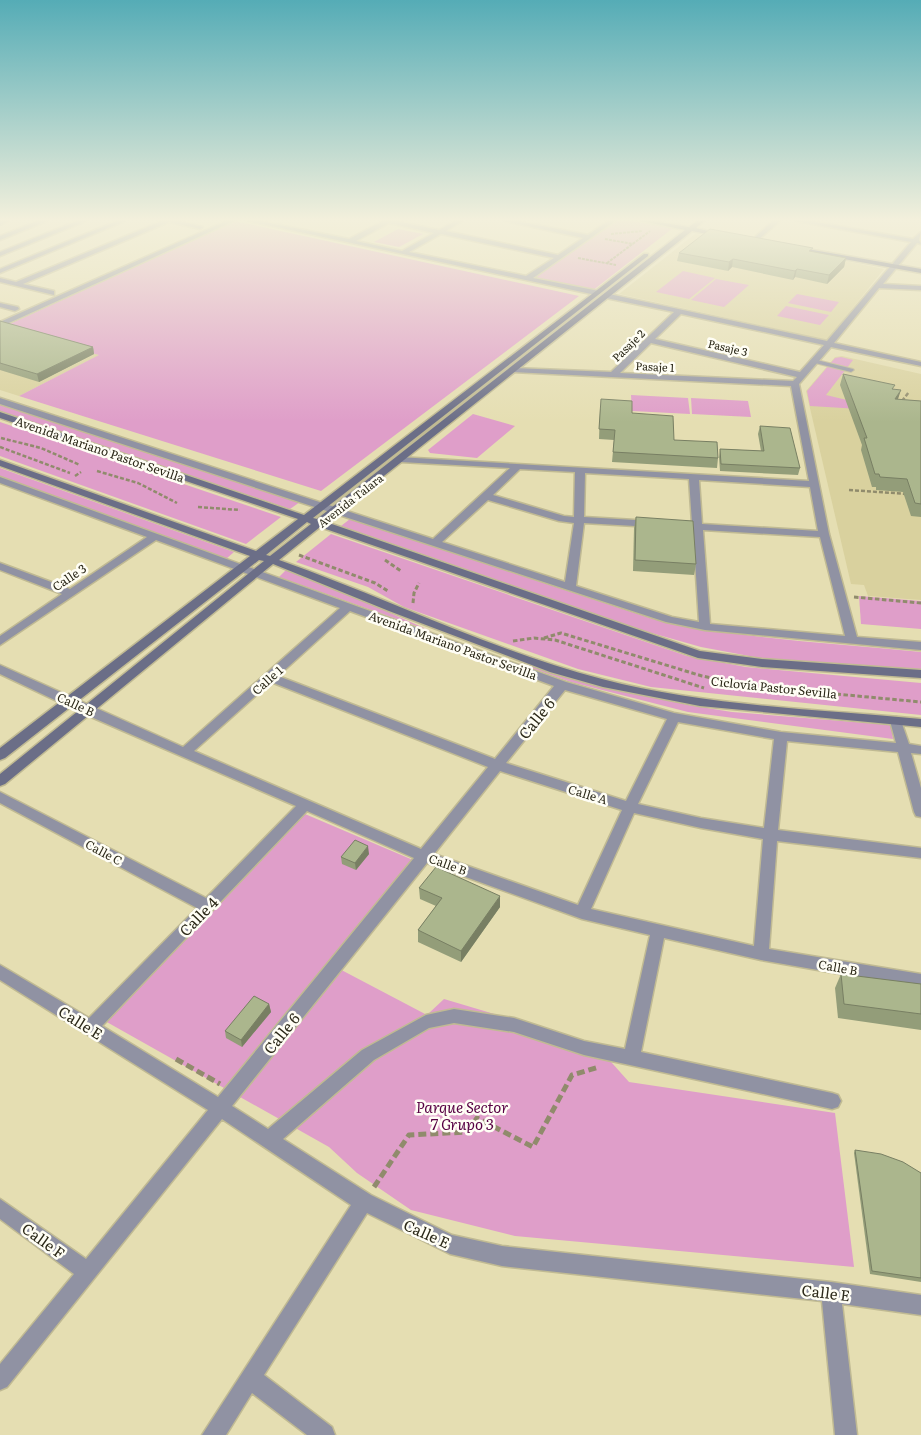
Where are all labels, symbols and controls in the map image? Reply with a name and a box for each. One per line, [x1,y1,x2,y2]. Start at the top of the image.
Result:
street label: Pasaje 2 [608,325,648,365]
street label: Pasaje 3 [706,335,750,359]
street label: Pasaje 1 [635,357,675,375]
street label: Avenida Mariano Pastor Sevilla [13,412,187,487]
street label: Avenida Talara [314,469,386,531]
street label: Calle 3 [48,559,90,595]
street label: Avenida Mariano Pastor Sevilla [366,606,540,684]
street label: Calle 1 [248,661,287,699]
street label: Ciclovía Pastor Sevilla [710,671,838,703]
street label: Calle B [54,688,98,720]
street label: Calle 6 [512,692,560,744]
street label: Calle A [566,780,610,809]
street label: Calle C [82,835,126,869]
street label: Calle B [426,849,470,879]
street label: Calle 4 [173,891,223,941]
street label: Calle B [817,955,859,979]
street label: Calle E [54,999,108,1045]
street label: Calle 6 [257,1007,305,1059]
park label: Parque Sector 7 Grupo 3 [416,1095,508,1135]
street label: Calle E [400,1213,454,1253]
street label: Calle F [18,1216,70,1264]
street label: Calle E [800,1278,852,1306]

